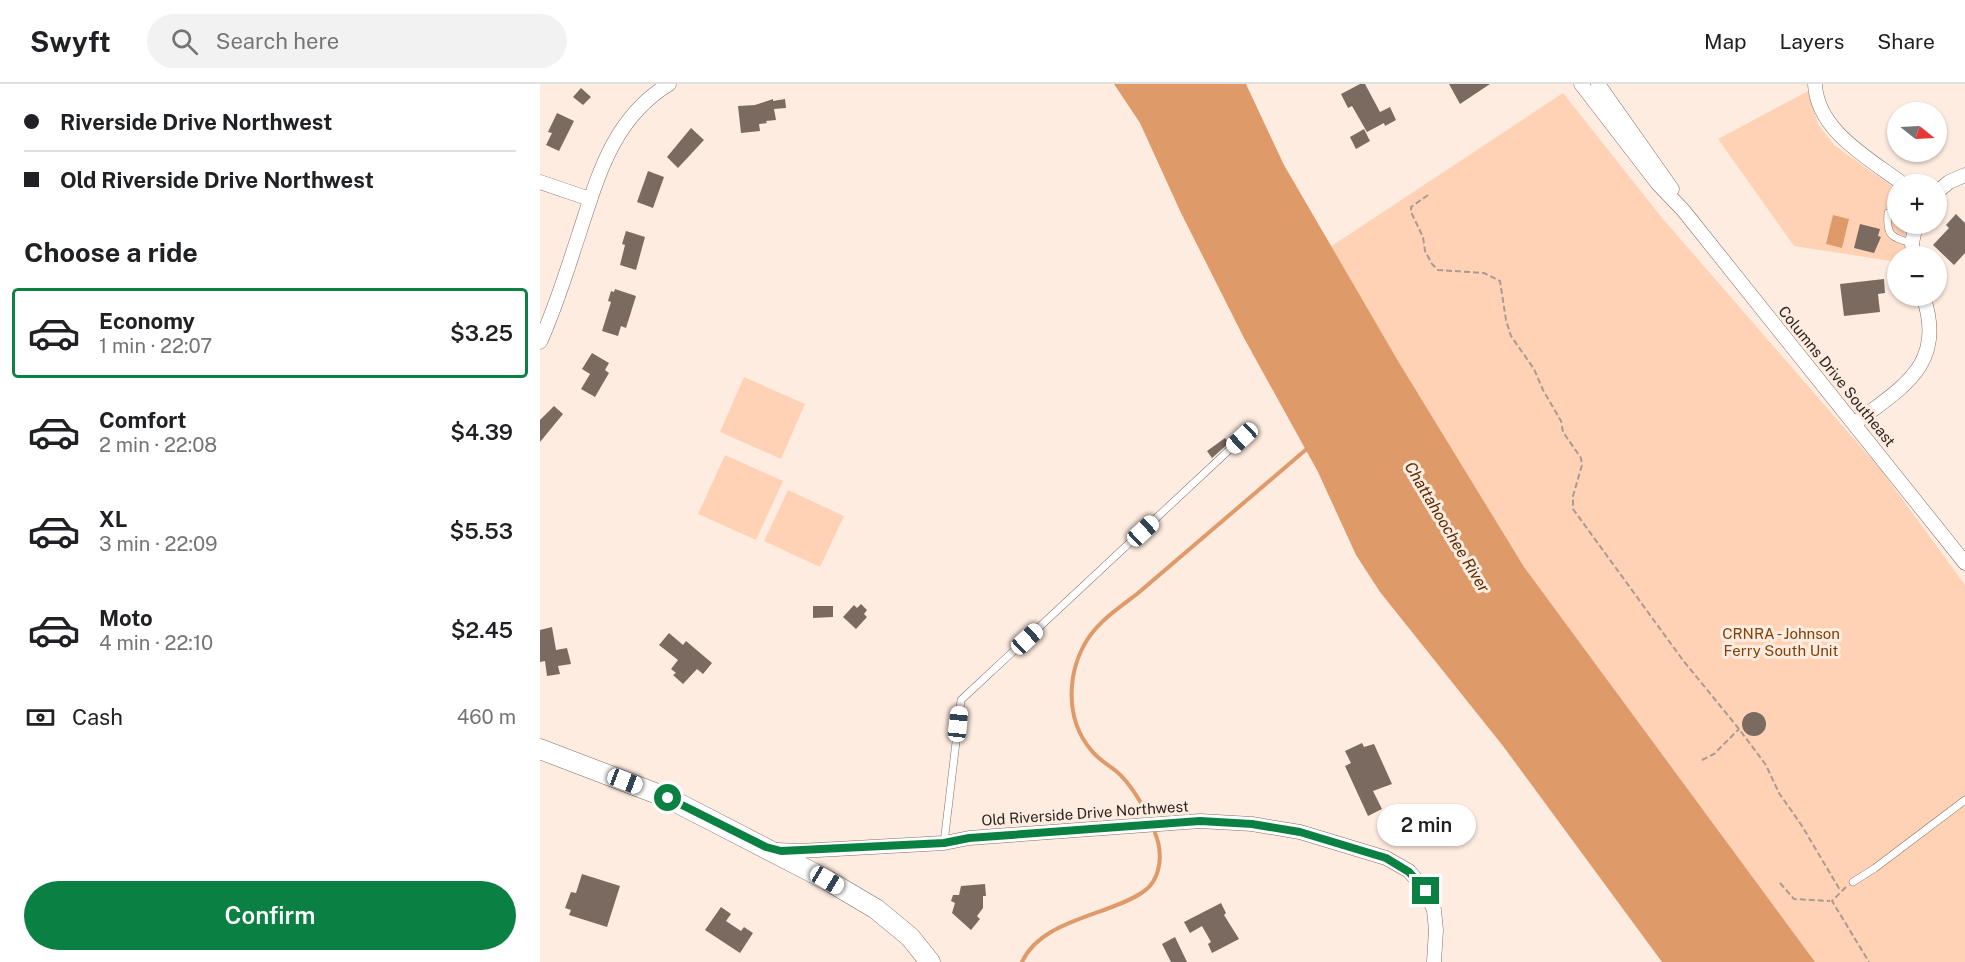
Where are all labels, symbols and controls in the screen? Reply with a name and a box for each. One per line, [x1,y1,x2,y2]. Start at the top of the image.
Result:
search box [147,14,567,68]
text: Swyft [30,25,111,58]
icon: search [168,25,201,58]
text: Search here [216,28,339,54]
text: Map [1704,29,1747,54]
text: Layers [1780,29,1844,54]
text: Share [1877,29,1935,54]
north arrow [1887,102,1947,162]
map controls [1887,102,1947,306]
text: Riverside Drive Northwest [60,109,333,135]
text: Old Riverside Drive Northwest [60,167,374,193]
button: + [1887,174,1947,234]
text: Choose a ride [24,236,198,268]
button: − [1887,246,1947,306]
street label: Columns Drive Southeast [1775,302,1899,450]
icon: car [27,306,81,360]
text: Economy [99,308,195,334]
text: $3.25 [450,320,513,346]
text: 1 min · 22:07 [99,334,212,358]
icon: car [27,405,81,459]
text: Comfort [99,407,186,433]
text: $4.39 [450,419,513,445]
car [1223,419,1261,457]
text: 2 min · 22:08 [99,433,217,457]
water label: Chattahoochee River [1400,458,1494,597]
icon: car [27,504,81,558]
text: XL [99,506,127,532]
car [1124,512,1162,550]
text: $5.53 [449,518,513,544]
text: 3 min · 22:09 [99,532,218,556]
icon: car [27,603,81,657]
text: Moto [99,605,153,631]
text: $2.45 [451,617,513,643]
car [1008,620,1046,658]
park label: CRNRA - Johnson Ferry South Unit [1722,625,1840,659]
text: 4 min · 22:10 [99,631,213,655]
icon: cash [24,701,57,734]
text: Cash [72,704,123,730]
text: 460 m [457,705,516,729]
car [947,705,969,743]
car [605,766,645,796]
route start [654,784,681,811]
street label: Old Riverside Drive Northwest [981,797,1189,829]
callout: 2 min [1376,804,1476,846]
text: 2 min [1401,813,1452,837]
car [807,863,847,897]
route end [1412,877,1439,904]
button: Confirm [24,881,516,950]

